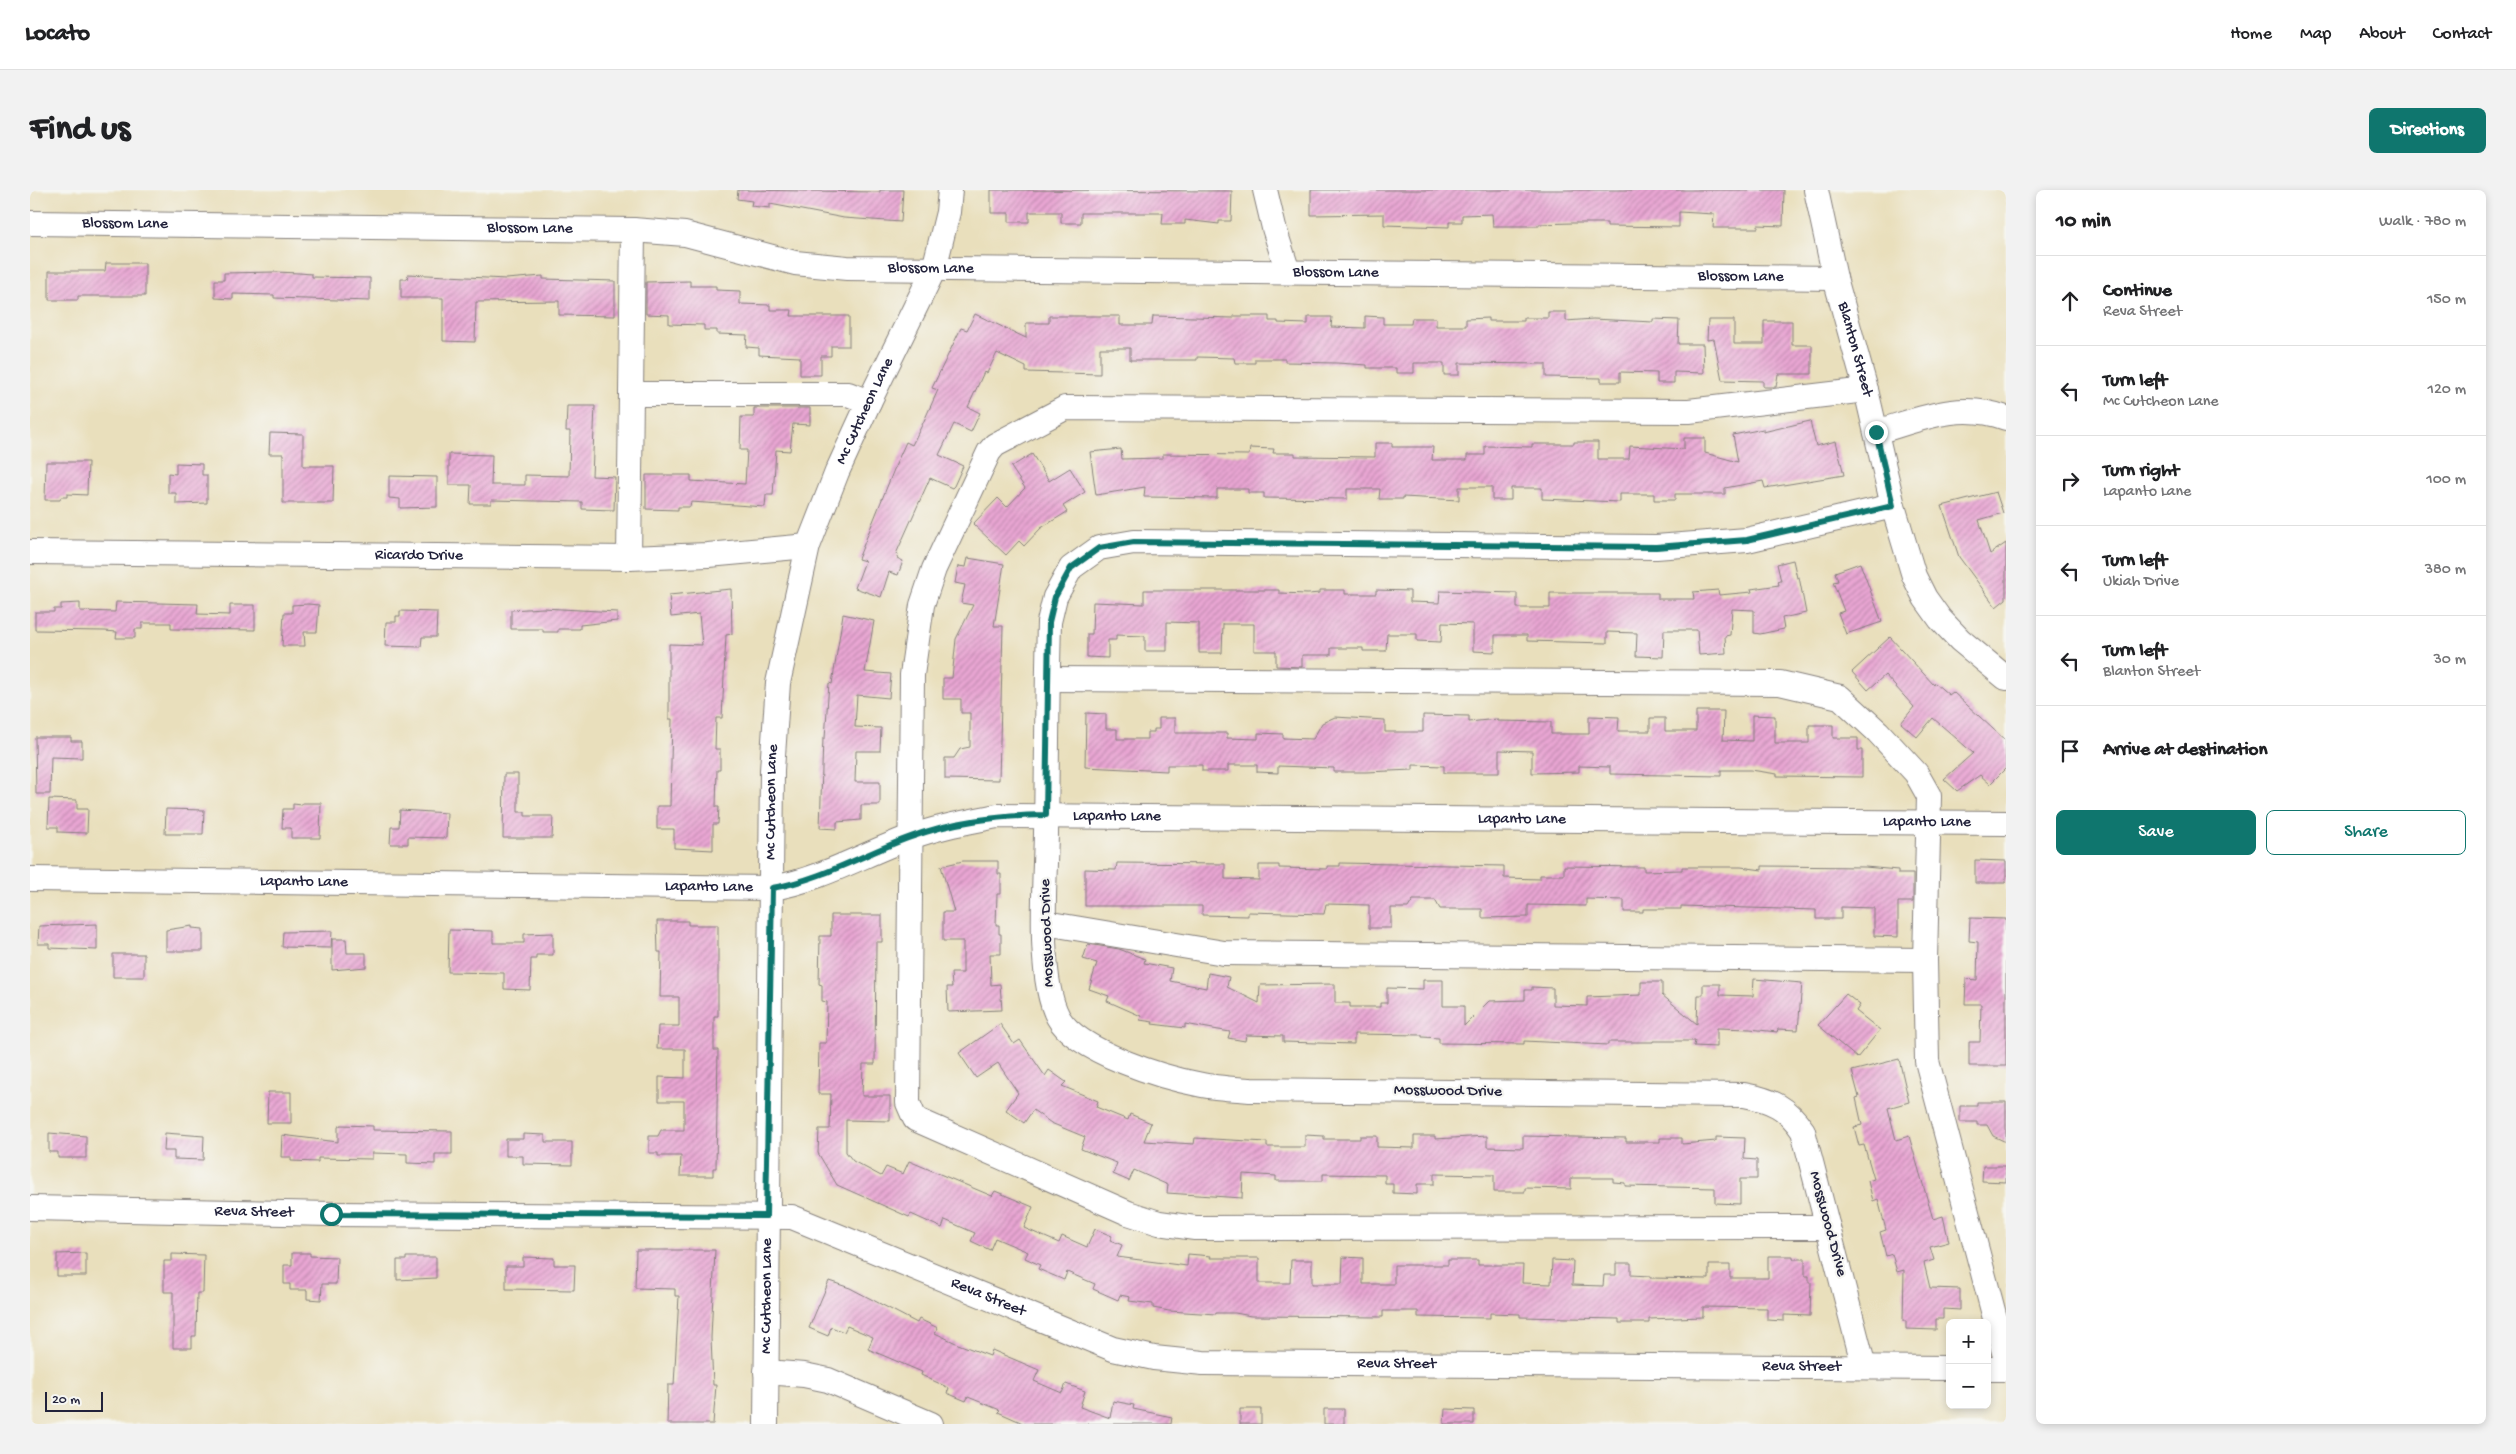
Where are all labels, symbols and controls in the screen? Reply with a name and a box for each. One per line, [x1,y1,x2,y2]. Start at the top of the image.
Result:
text: Locato [25,20,90,49]
text: Home [2230,24,2272,45]
text: Map [2300,24,2331,45]
text: About [2359,24,2405,45]
text: Contact [2433,24,2491,45]
button: Directions [2369,108,2486,153]
text: Find us [30,110,130,151]
text: 10 min [2056,210,2111,235]
text: Walk · 780 m [2379,213,2466,232]
street label: Blossom Lane [81,214,169,234]
street label: Blossom Lane [486,219,574,239]
street label: Blossom Lane [887,259,975,279]
street label: Blossom Lane [1292,263,1380,283]
street label: Blossom Lane [1697,267,1785,287]
text: Continue [2103,280,2172,303]
icon: ahead [2056,287,2084,315]
text: 150 m [2427,291,2466,310]
street label: Blanton Street [1832,299,1877,400]
text: Reva Street [2103,303,2182,322]
street label: Mc Cutcheon Lane [832,354,899,468]
text: Turn left [2103,370,2167,393]
icon: left [2056,377,2084,405]
text: 120 m [2427,381,2466,400]
text: Mc Cutcheon Lane [2103,393,2219,412]
route end [1865,421,1888,444]
text: Turn right [2103,460,2179,483]
icon: right [2056,467,2084,495]
text: 100 m [2426,471,2466,490]
text: Lapanto Lane [2103,483,2191,502]
street label: Ricardo Drive [375,546,464,566]
text: Turn left [2103,550,2167,573]
icon: left [2056,557,2084,585]
text: 380 m [2425,561,2466,580]
text: Ukiah Drive [2103,573,2179,592]
text: Turn left [2103,640,2167,663]
icon: left [2056,647,2084,675]
text: 30 m [2433,651,2466,670]
text: Blanton Street [2103,663,2200,682]
icon: arrive [2056,737,2084,765]
text: Arrive at destination [2103,739,2267,762]
street label: Mc Cutcheon Lane [762,743,783,860]
street label: Lapanto Lane [1073,807,1162,827]
street label: Lapanto Lane [1478,810,1567,829]
button: Save [2056,810,2256,855]
button: Share [2266,810,2466,855]
street label: Lapanto Lane [1883,813,1972,832]
street label: Lapanto Lane [260,872,349,892]
street label: Lapanto Lane [665,877,754,897]
street label: Mosswood Drive [1037,878,1059,987]
street label: Mosswood Drive [1394,1082,1503,1102]
street label: Mosswood Drive [1804,1169,1850,1279]
street label: Reva Street [214,1202,295,1223]
route start [320,1203,343,1226]
street label: Mc Cutcheon Lane [757,1237,777,1354]
street label: Reva Street [948,1274,1030,1322]
map controls [1946,1319,1991,1409]
button: + [1946,1319,1991,1364]
street label: Reva Street [1357,1355,1438,1374]
street label: Reva Street [1762,1357,1843,1377]
button: − [1946,1364,1991,1409]
scale bar [45,1389,102,1412]
text: 20 m [52,1392,80,1409]

